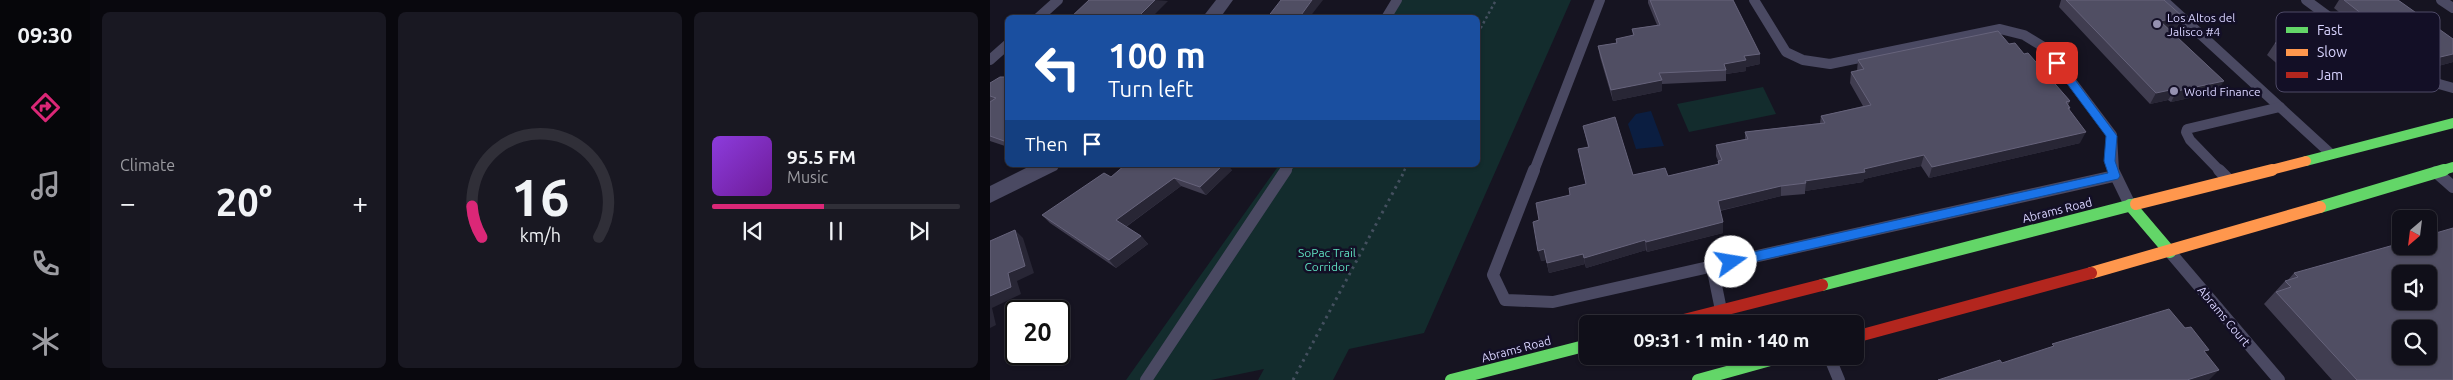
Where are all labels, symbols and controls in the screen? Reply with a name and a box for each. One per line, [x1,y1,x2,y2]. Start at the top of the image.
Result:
place label: Los Altos del Jalisco #4 [2167,11,2236,38]
legend [2276,12,2440,92]
marker: Los Altos del Jalisco #4 [2151,18,2163,30]
text: 09:30 [17,22,73,47]
text: Fast [2317,22,2343,38]
icon: left [1025,35,1090,100]
text: 100 m [1108,35,1206,75]
pin [2036,42,2078,84]
text: Slow [2317,44,2347,60]
icon: arrive [2043,49,2071,77]
text: Jam [2317,67,2343,83]
text: Turn left [1108,76,1193,101]
marker: World Finance [2168,85,2180,97]
place label: World Finance [2184,85,2261,98]
icon: directions [28,90,63,125]
icon: arrive [1078,130,1106,158]
text: Then [1025,133,1068,155]
text: 95.5 FM [787,146,856,168]
text: Climate [120,156,175,174]
icon: music [28,168,63,203]
text: 16 [511,168,569,226]
text: Music [787,168,828,186]
text: 20° [216,181,272,223]
text: − [120,187,136,218]
text: + [352,187,368,218]
street label: Abrams Road [2021,195,2093,225]
north arrow [2392,210,2438,255]
map controls [2392,210,2437,365]
icon: previous [739,217,767,245]
icon: pause [822,217,850,245]
icon: next [905,217,933,245]
text: km/h [519,225,561,245]
position arrow [1704,235,1756,287]
icon: phone [28,246,63,281]
park label: SoPac Trail Corridor [1298,246,1356,273]
button: sound [2392,265,2437,310]
street label: Abrams Court [2195,283,2253,349]
speed limit sign: 20 [1005,300,1070,365]
button: search [2392,320,2437,365]
icon: climate [28,324,63,359]
text: 09:31 · 1 min · 140 m [1634,329,1809,351]
street label: Abrams Road [1480,333,1552,365]

